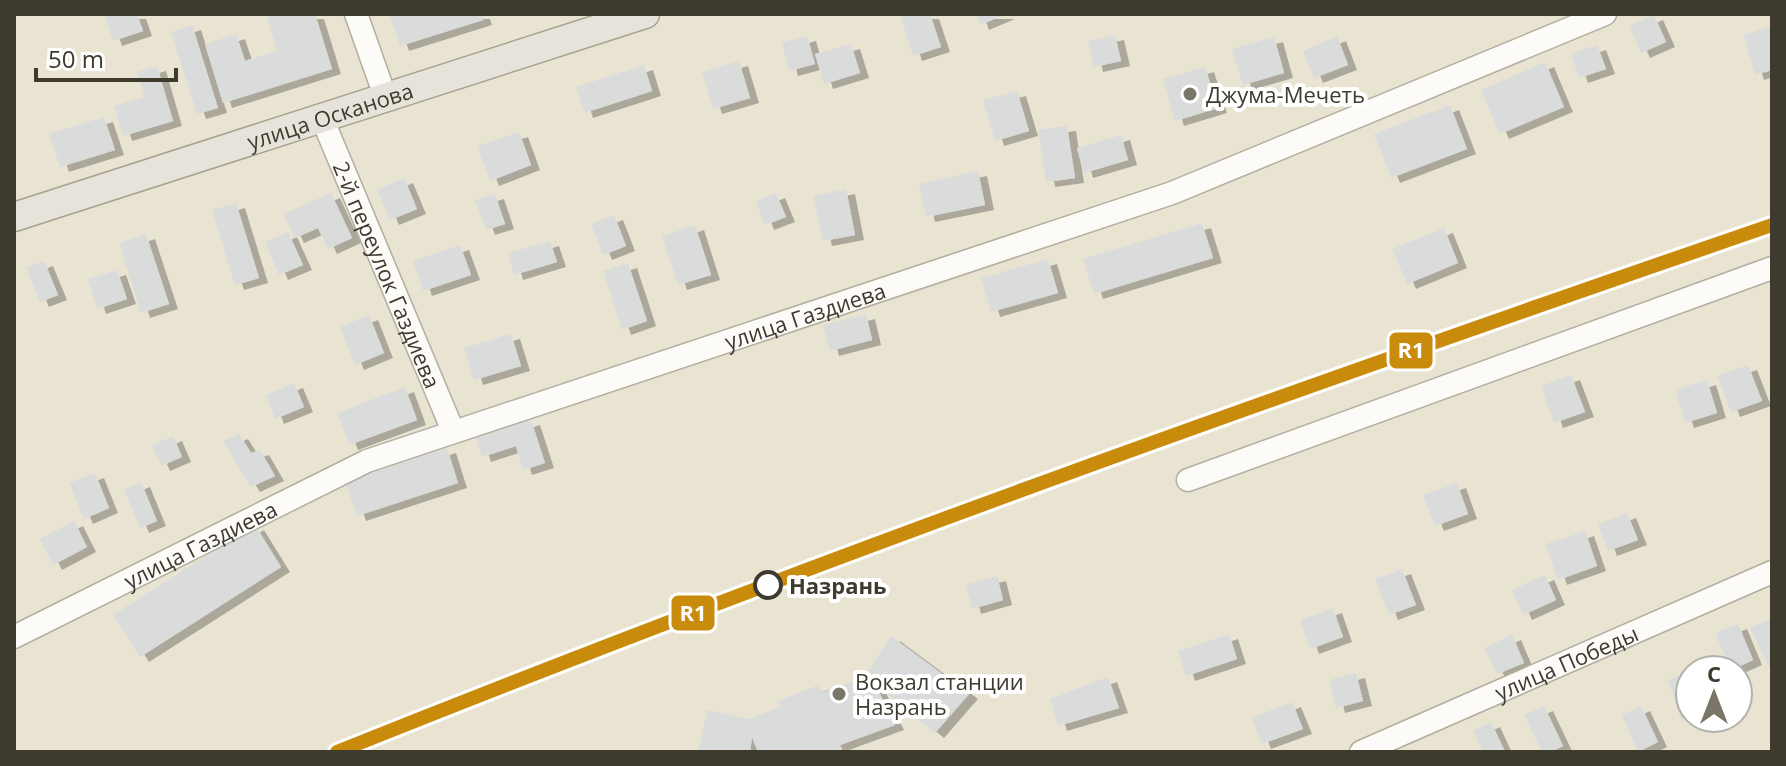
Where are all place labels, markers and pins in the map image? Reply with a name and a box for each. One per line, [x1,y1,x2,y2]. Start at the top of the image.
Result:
place label: Джума-Мечеть [1206,79,1365,109]
marker: Джума-Мечеть [1181,85,1199,103]
place label: Назрань [789,570,887,600]
marker: Назрань [754,571,782,599]
place label: Вокзал станции Назрань [855,666,1024,721]
marker: Вокзал станции Назрань [830,685,848,703]

